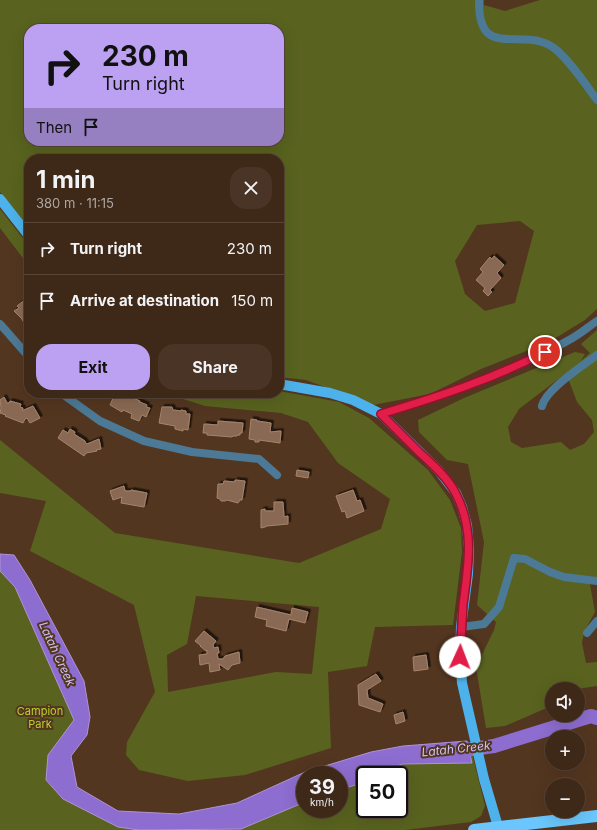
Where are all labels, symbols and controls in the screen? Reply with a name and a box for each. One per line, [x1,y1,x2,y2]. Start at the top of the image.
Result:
text: 230 m [102,39,189,73]
icon: right [36,40,88,92]
text: Turn right [102,73,185,94]
icon: arrive [80,116,102,138]
text: Then [36,118,72,137]
text: 1 min [36,165,95,194]
button: close [230,167,272,209]
text: 380 m · 11:15 [36,195,114,211]
icon: right [36,238,58,260]
text: Turn right [70,239,142,258]
text: 230 m [227,239,272,258]
icon: arrive [36,290,58,312]
text: Arrive at destination [70,291,219,310]
text: 150 m [231,291,273,310]
pin [528,335,562,369]
icon: arrive [534,341,556,363]
button: Exit [36,344,150,390]
button: Share [158,344,272,390]
water label: Latah Creek [36,619,79,689]
position arrow [439,636,481,678]
map controls [545,682,585,818]
button: sound [545,682,585,722]
park label: Campion Park [17,704,63,731]
button: + [545,730,585,770]
water label: Latah Creek [421,737,492,760]
speed limit sign: 50 [356,766,408,818]
text: 39 [309,775,335,799]
button: − [545,778,585,818]
text: km/h [310,796,334,808]

